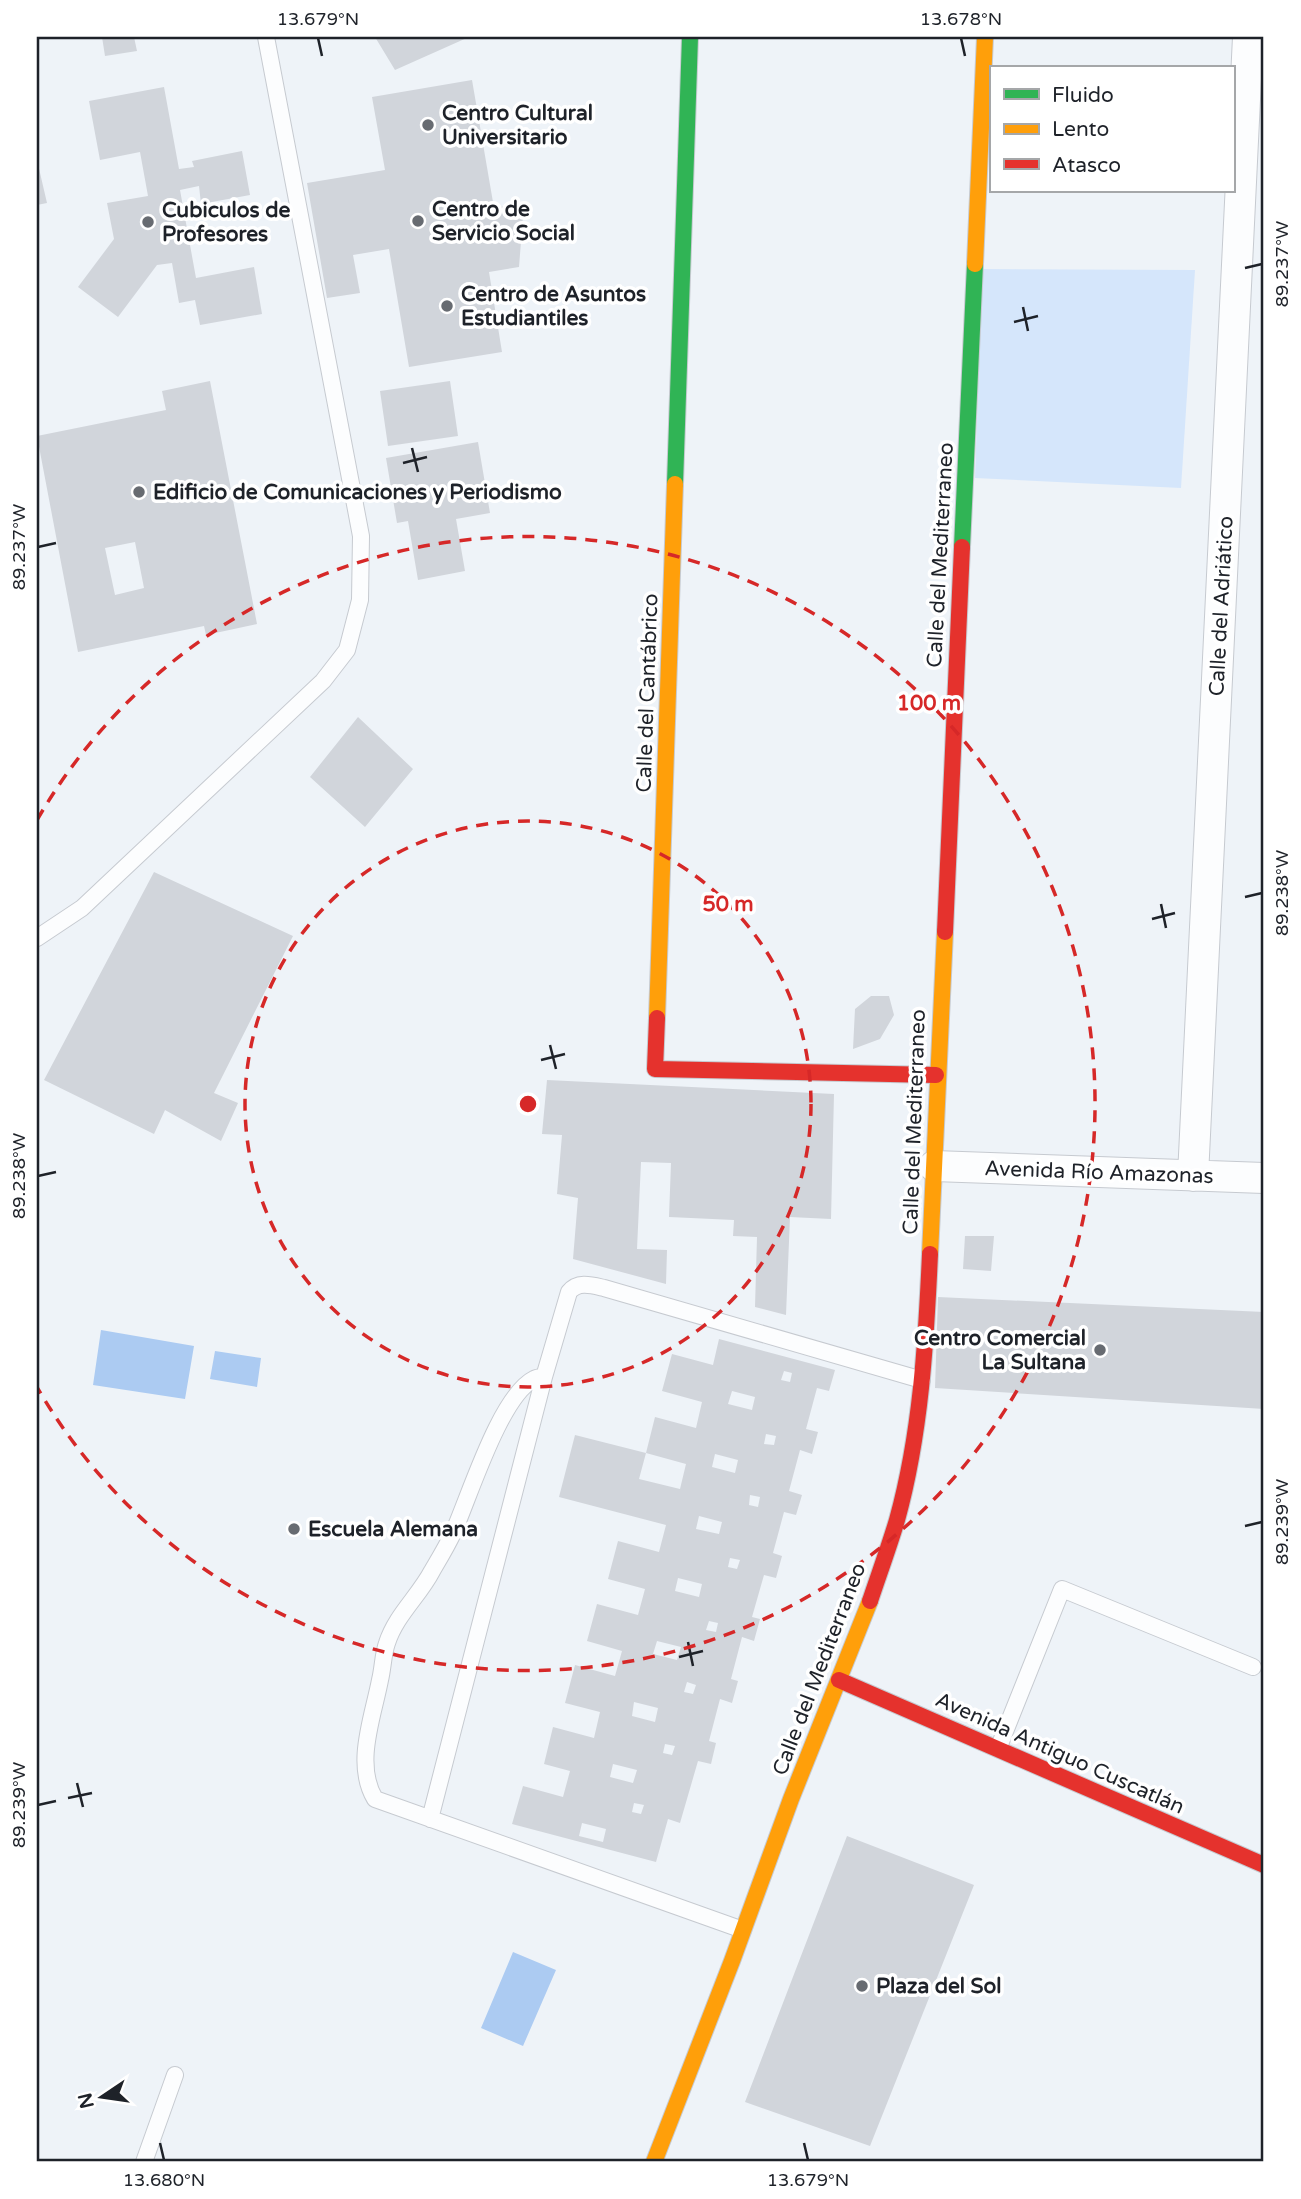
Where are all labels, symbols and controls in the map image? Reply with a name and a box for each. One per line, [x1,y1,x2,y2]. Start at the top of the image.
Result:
text: 13.679°N [277,8,359,30]
text: 13.678°N [920,8,1002,30]
legend [990,66,1234,192]
text: Fluido [1052,83,1114,108]
place label: Centro Cultural Universitario [442,101,593,150]
marker: Centro Cultural Universitario [420,117,436,133]
text: Lento [1052,117,1109,142]
text: Atasco [1052,153,1121,178]
place label: Centro de Servicio Social [432,197,575,246]
place label: Cubiculos de Profesores [162,198,290,247]
marker: Centro de Servicio Social [410,213,426,229]
marker: Cubiculos de Profesores [140,214,156,230]
text: 89.237°W [1271,221,1293,307]
place label: Centro de Asuntos Estudiantiles [461,282,646,331]
marker: Centro de Asuntos Estudiantiles [439,298,455,314]
street label: Calle del Mediterraneo [922,442,959,668]
place label: Edificio de Comunicaciones y Periodismo [153,480,562,505]
marker: Edificio de Comunicaciones y Periodismo [131,484,147,500]
text: 89.237°W [8,504,30,590]
street label: Calle del Adriático [1204,515,1239,697]
street label: Calle del Cantábrico [632,593,663,793]
text: 100 m [897,691,961,716]
text: 89.238°W [1271,850,1293,936]
text: 50 m [702,892,754,917]
street label: Calle del Mediterraneo [898,1009,931,1235]
centre of rings [516,1092,540,1116]
text: 89.238°W [8,1133,30,1219]
street label: Avenida Río Amazonas [984,1156,1214,1189]
place label: Centro Comercial La Sultana [914,1326,1086,1375]
marker: Centro Comercial La Sultana [1092,1342,1108,1358]
text: 89.239°W [1271,1479,1293,1565]
place label: Escuela Alemana [308,1517,478,1542]
marker: Escuela Alemana [286,1521,302,1537]
street label: Calle del Mediterraneo [767,1559,872,1779]
street label: Avenida Antiguo Cuscatlán [932,1687,1188,1820]
text: 89.239°W [8,1762,30,1848]
place label: Plaza del Sol [876,1974,1002,1999]
marker: Plaza del Sol [854,1978,870,1994]
north arrow [66,2062,136,2132]
text: N [74,2091,99,2111]
text: 13.680°N [123,2169,205,2191]
text: 13.679°N [767,2169,849,2191]

